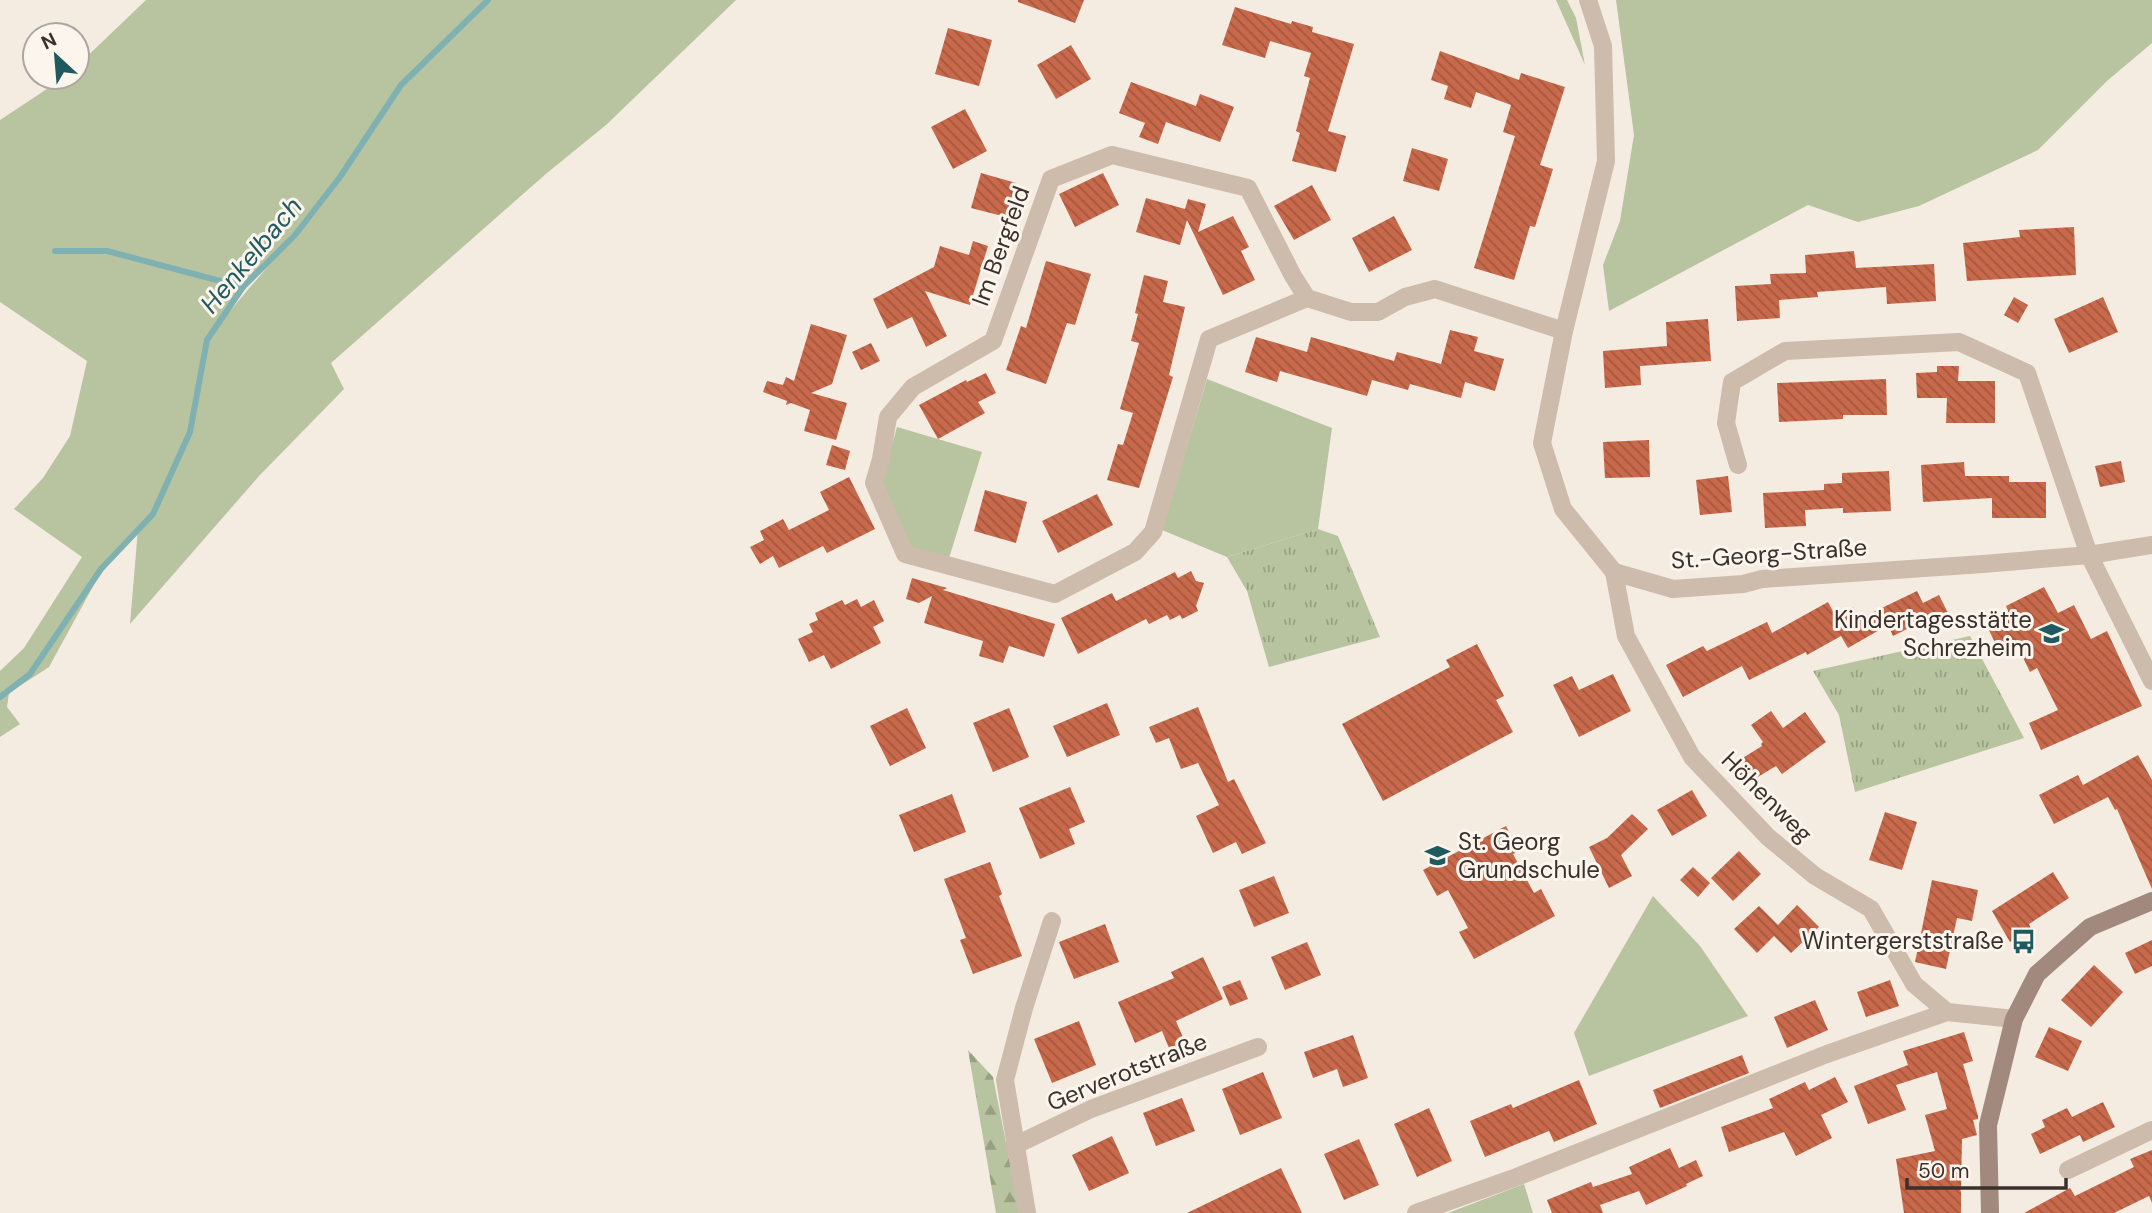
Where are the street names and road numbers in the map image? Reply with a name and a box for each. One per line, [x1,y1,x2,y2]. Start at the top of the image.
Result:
street label: Im Bergfeld [965,182,1037,310]
street label: St.-Georg-Straße [1670,531,1868,576]
street label: Höhenweg [1715,744,1820,849]
street label: Gerverotstraße [1042,1025,1211,1118]

